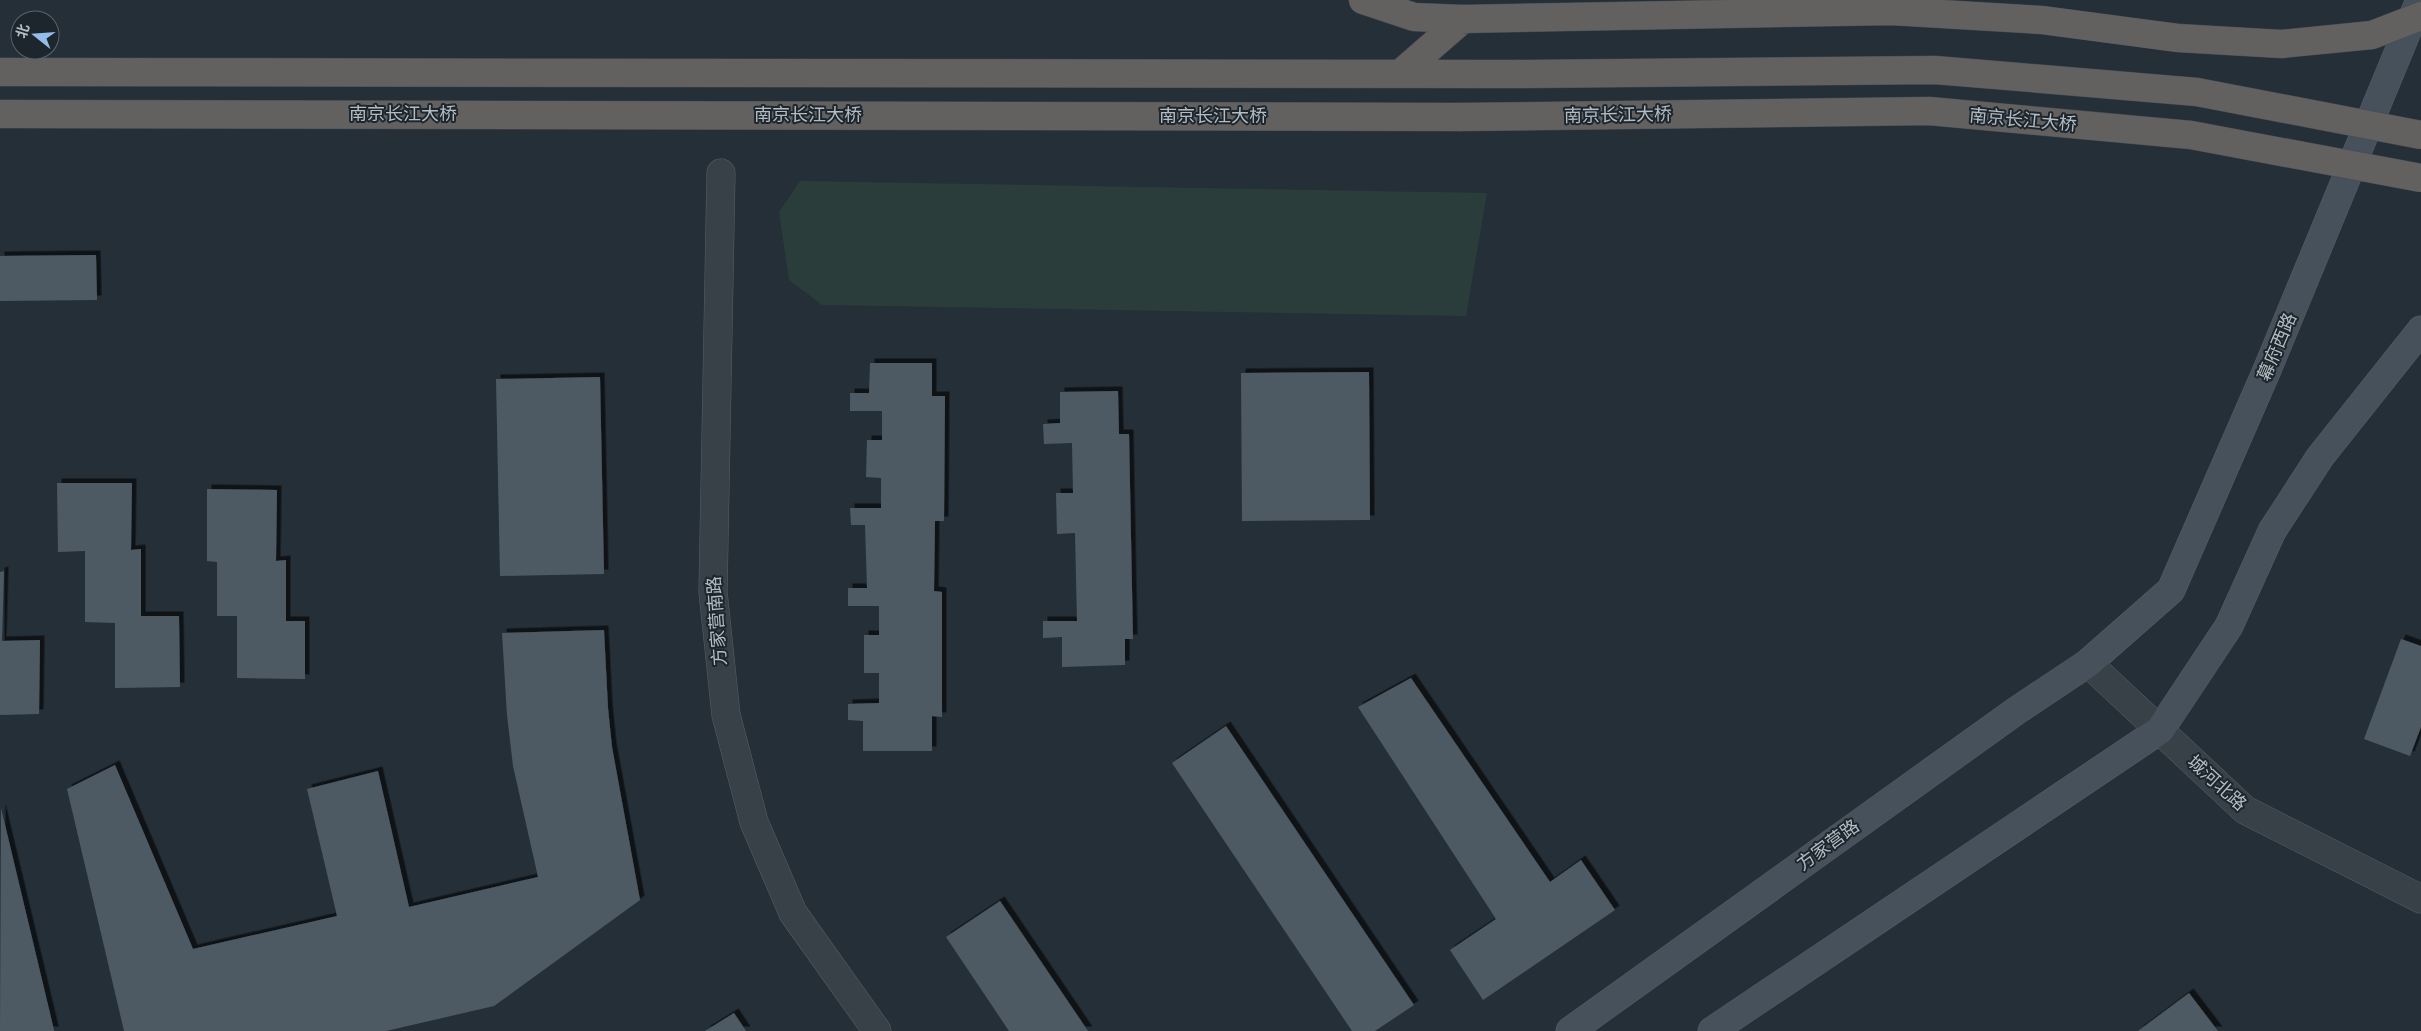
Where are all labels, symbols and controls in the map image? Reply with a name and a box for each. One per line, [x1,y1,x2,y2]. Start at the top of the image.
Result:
north arrow [10,10,60,60]
text: 北 [14,22,34,41]
street label: 南京长江大桥 [349,104,457,127]
street label: 南京长江大桥 [1564,104,1672,129]
street label: 南京长江大桥 [754,105,862,128]
street label: 南京长江大桥 [1968,105,2078,138]
street label: 南京长江大桥 [1159,106,1267,129]
street label: 幕府西路 [2254,310,2303,385]
street label: 方家营南路 [704,575,733,667]
street label: 城河北路 [2182,751,2250,817]
street label: 方家营路 [1793,816,1865,877]

